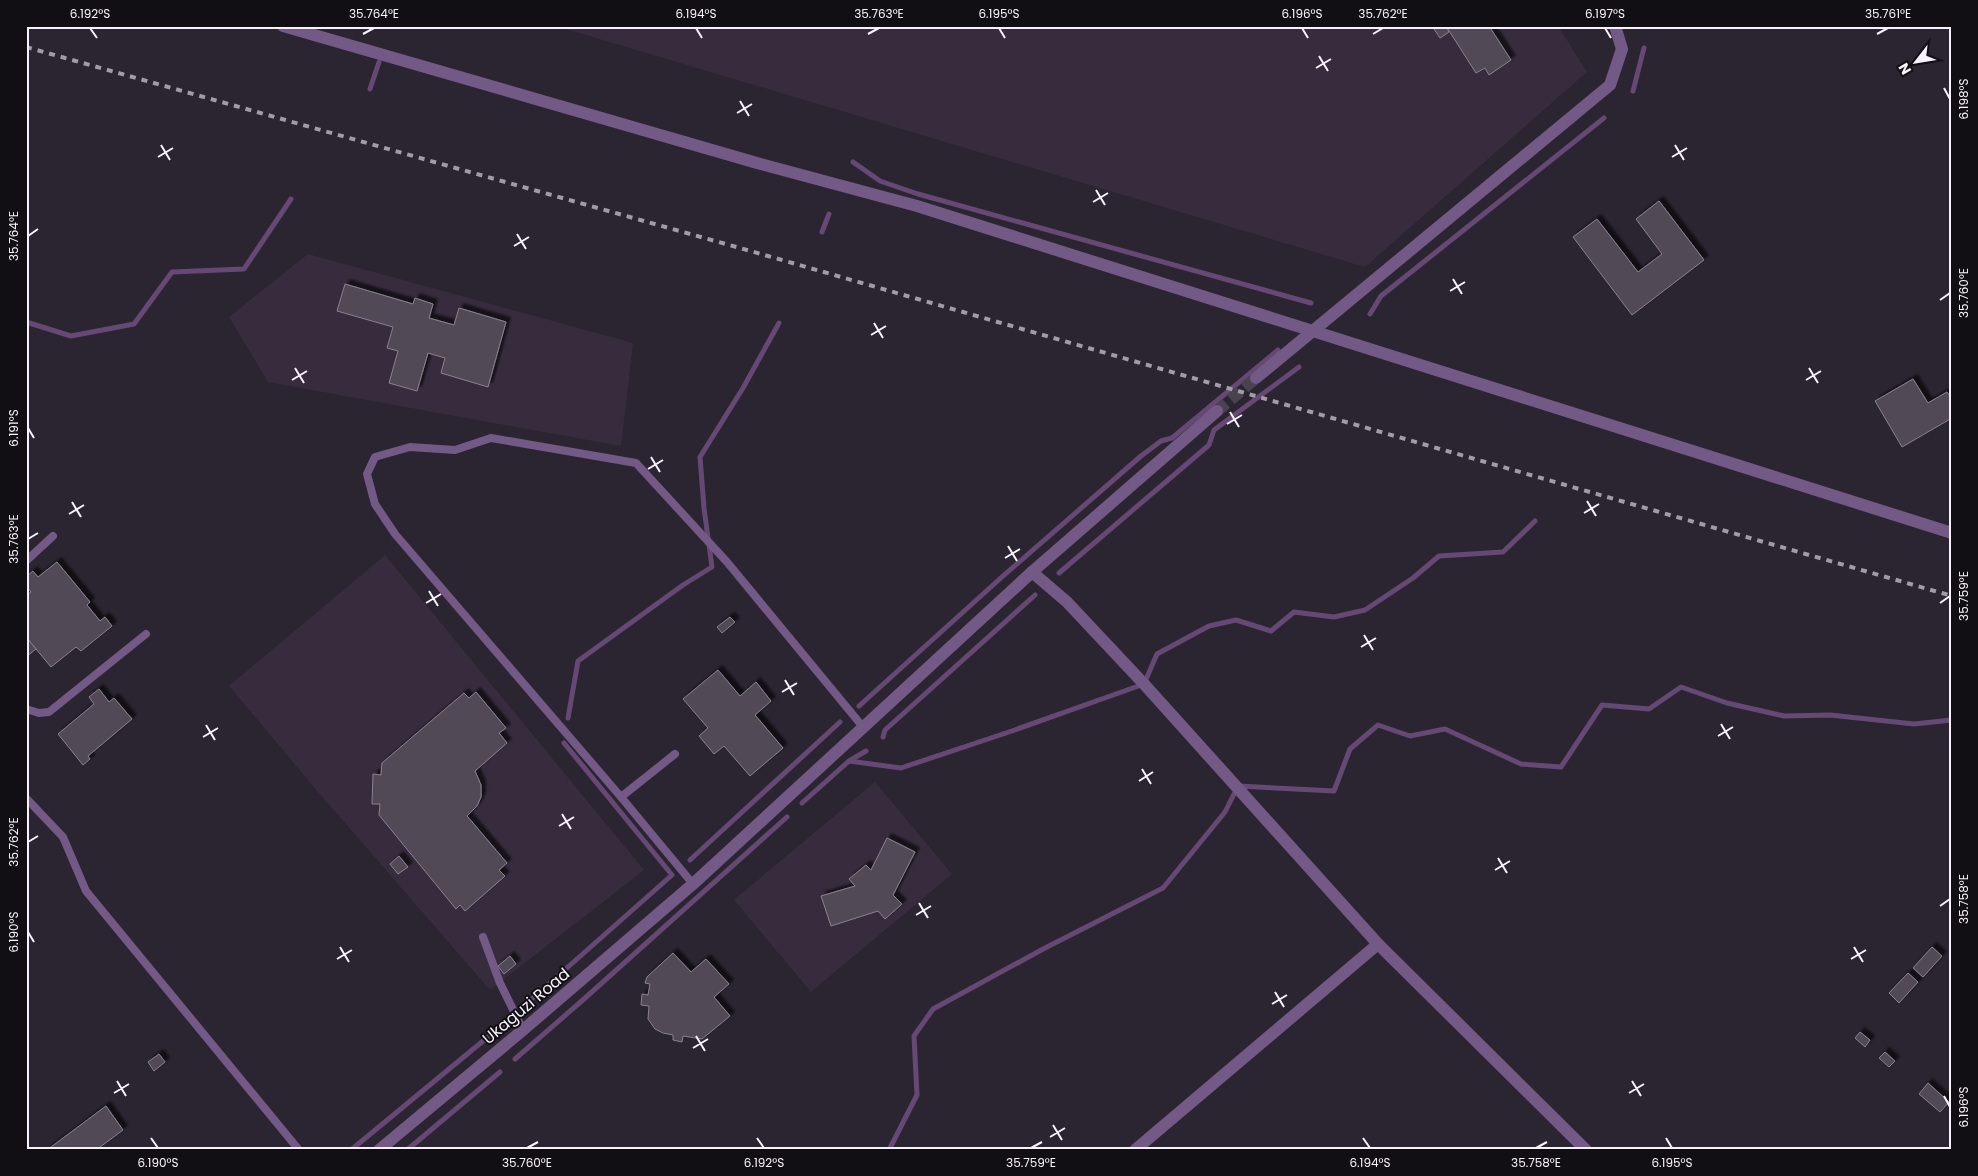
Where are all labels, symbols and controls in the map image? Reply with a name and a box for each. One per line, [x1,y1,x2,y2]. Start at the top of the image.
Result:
text: 6.192°S [70,5,110,22]
text: 35.764°E [349,5,399,22]
text: 6.194°S [675,5,717,22]
text: 35.763°E [854,5,904,22]
text: 6.195°S [978,5,1020,22]
text: 6.196°S [1281,5,1323,22]
text: 35.762°E [1358,5,1408,22]
text: 6.197°S [1585,5,1625,22]
text: 35.761°E [1865,5,1911,22]
north arrow [1890,38,1940,88]
text: N [1894,59,1916,78]
text: 6.198°S [1955,78,1972,120]
text: 35.764°E [5,211,22,261]
text: 35.760°E [1955,268,1972,318]
text: 6.191°S [5,409,22,447]
text: 35.763°E [5,514,22,564]
text: 35.759°E [1955,571,1972,621]
text: 35.762°E [5,817,22,867]
text: 35.758°E [1955,874,1972,924]
text: 6.190°S [5,911,22,953]
street label: Ukaguzi Road [477,962,575,1050]
text: 6.196°S [1955,1086,1972,1128]
text: 6.190°S [137,1154,179,1171]
text: 35.760°E [502,1154,552,1171]
text: 6.192°S [744,1154,784,1171]
text: 35.759°E [1006,1154,1056,1171]
text: 6.194°S [1349,1154,1391,1171]
text: 35.758°E [1511,1154,1561,1171]
text: 6.195°S [1651,1154,1693,1171]

